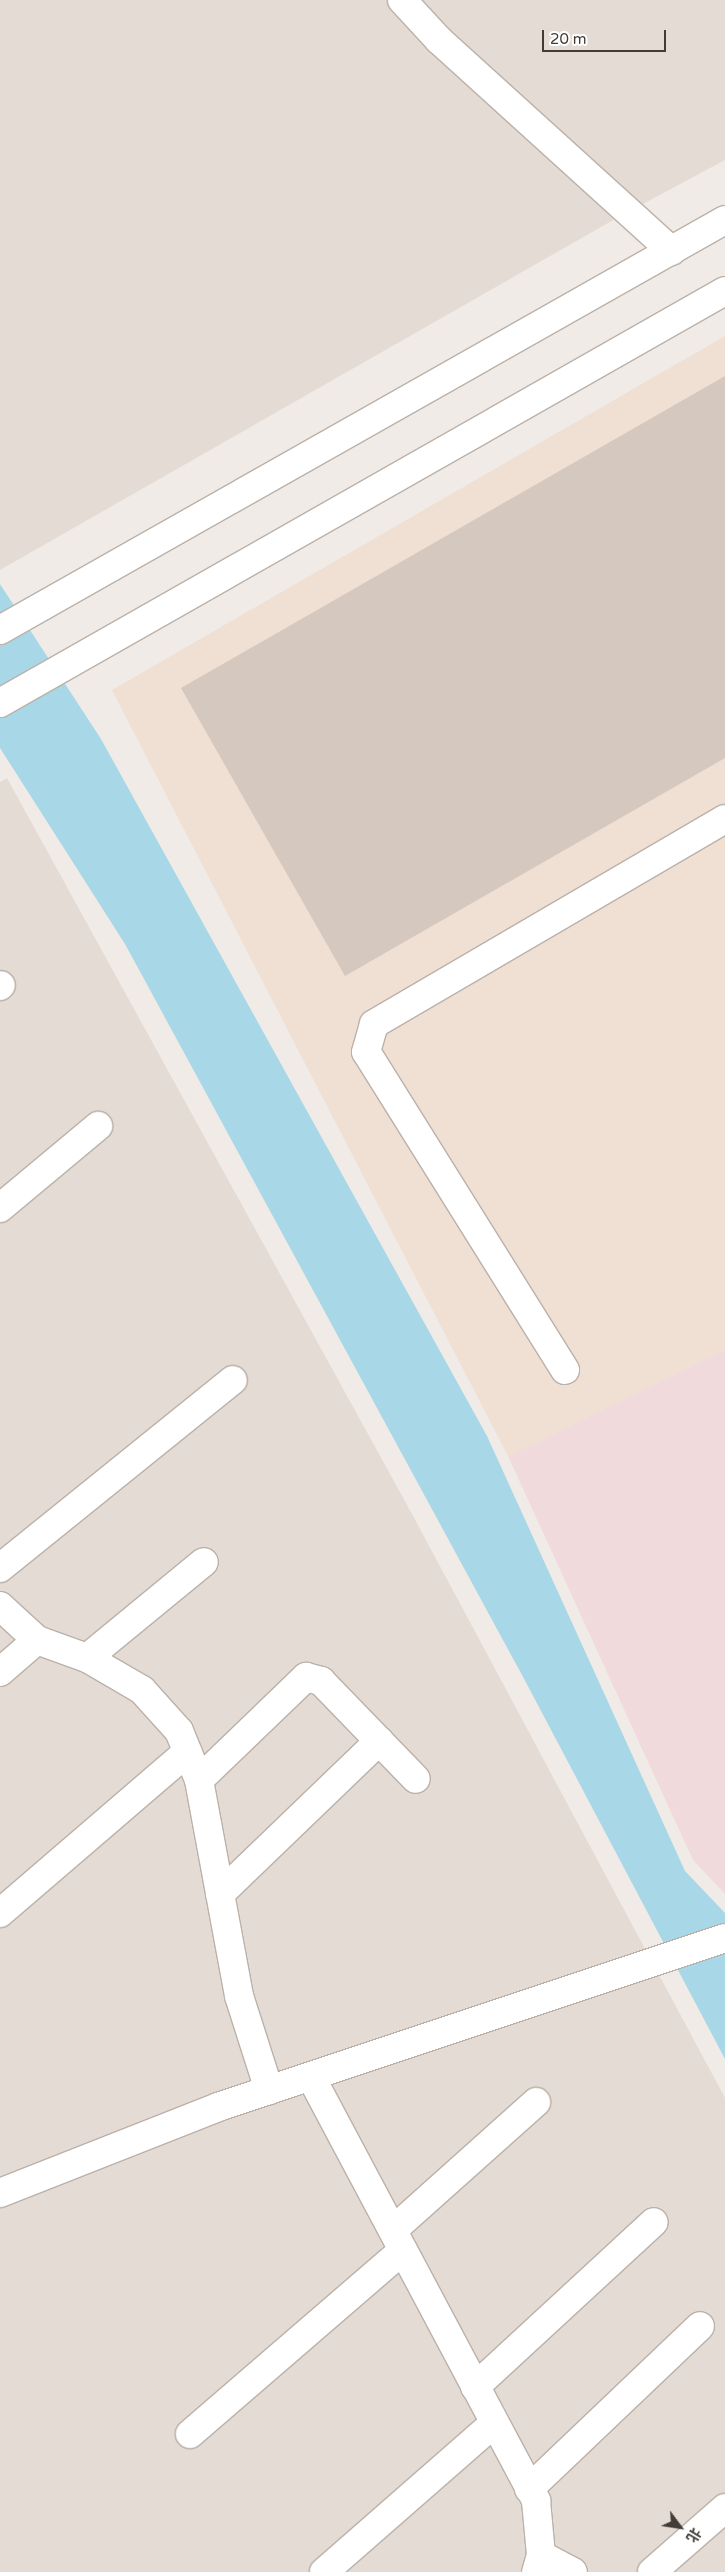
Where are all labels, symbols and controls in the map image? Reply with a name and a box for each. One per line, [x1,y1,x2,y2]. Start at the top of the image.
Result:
scale bar [545,20,669,52]
text: 20 m [550,30,587,48]
north arrow [655,2502,705,2552]
text: 北 [682,2525,704,2545]

